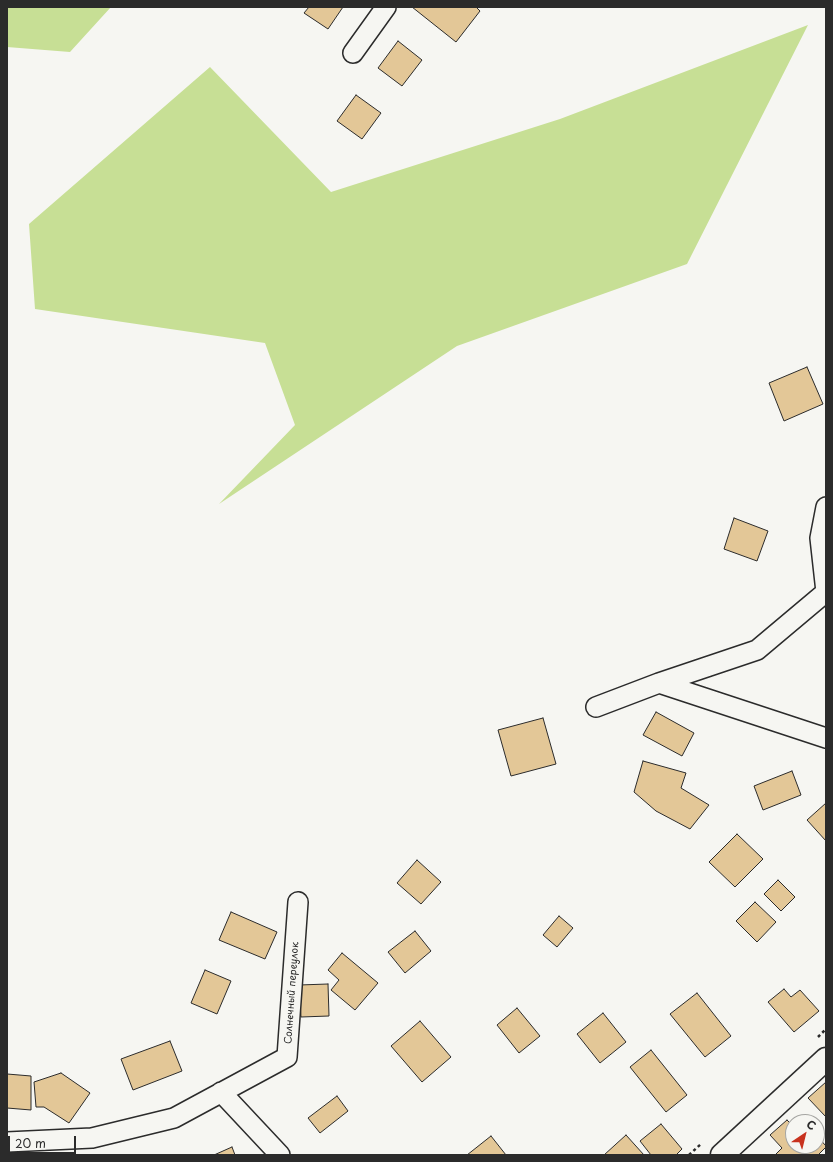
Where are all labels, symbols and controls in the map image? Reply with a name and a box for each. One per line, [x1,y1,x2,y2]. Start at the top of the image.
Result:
street label: Солнечный переулок [282,942,302,1044]
north arrow [785,1114,825,1154]
text: С [803,1115,820,1134]
scale bar [10,1128,78,1154]
text: 20 m [15,1134,46,1152]

